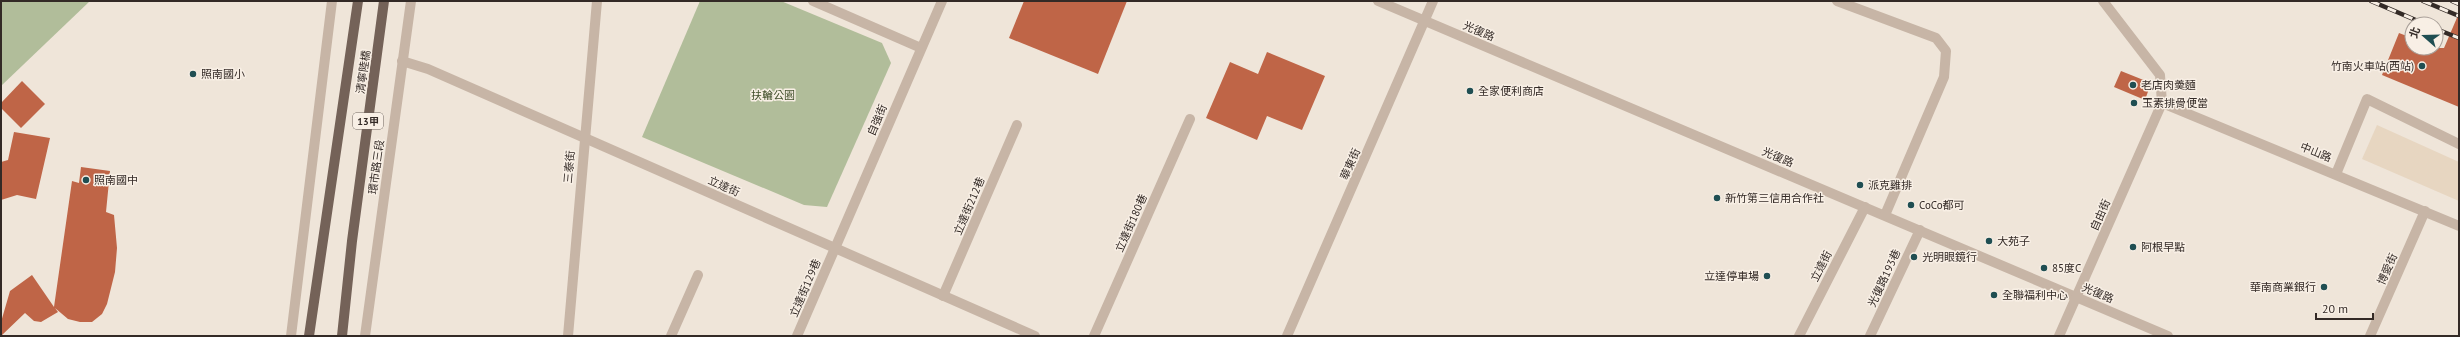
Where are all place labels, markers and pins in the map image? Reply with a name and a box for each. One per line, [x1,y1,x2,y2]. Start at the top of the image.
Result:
place label: 竹南火車站(西站) [2331,59,2414,73]
marker: 竹南火車站(西站) [2417,61,2427,71]
place label: 照南國小 [201,67,245,81]
marker: 照南國小 [188,69,198,79]
place label: 老店肉羮麵 [2141,78,2196,92]
marker: 老店肉羮麵 [2128,80,2138,90]
place label: 全家便利商店 [1478,84,1544,98]
marker: 全家便利商店 [1465,86,1475,96]
place label: 玉素排骨便當 [2142,96,2208,110]
marker: 玉素排骨便當 [2129,98,2139,108]
place label: 照南國中 [94,173,138,187]
marker: 照南國中 [81,175,91,185]
place label: 派克雞排 [1868,178,1912,192]
marker: 派克雞排 [1855,180,1865,190]
place label: 新竹第三信用合作社 [1725,191,1824,205]
marker: 新竹第三信用合作社 [1712,193,1722,203]
place label: CoCo都可 [1919,198,1965,212]
marker: CoCo都可 [1906,200,1916,210]
place label: 大苑子 [1997,234,2030,248]
marker: 大苑子 [1984,236,1994,246]
place label: 阿根早點 [2141,240,2185,254]
marker: 阿根早點 [2128,242,2138,252]
place label: 光明眼鏡行 [1922,250,1977,264]
marker: 光明眼鏡行 [1909,252,1919,262]
place label: 85度C [2052,261,2081,275]
marker: 85度C [2039,263,2049,273]
place label: 立達停車場 [1704,269,1759,283]
marker: 立達停車場 [1762,271,1772,281]
place label: 華南商業銀行 [2250,280,2316,294]
marker: 華南商業銀行 [2319,282,2329,292]
place label: 全聯福利中心 [2002,288,2068,302]
marker: 全聯福利中心 [1989,290,1999,300]

